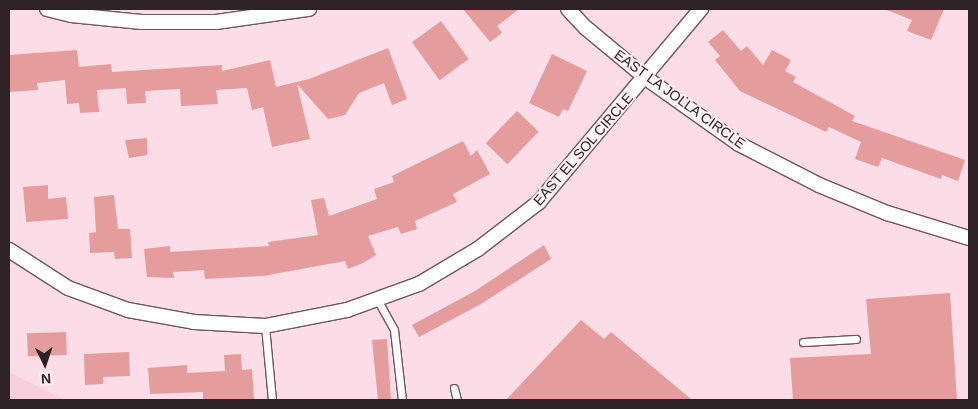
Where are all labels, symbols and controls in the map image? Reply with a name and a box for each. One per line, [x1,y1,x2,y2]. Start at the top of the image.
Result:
street label: EAST LA JOLLA CIRCLE [611,45,749,153]
street label: EAST EL SOL CIRCLE [529,89,637,209]
north arrow [20,339,70,389]
text: N [40,371,52,387]

